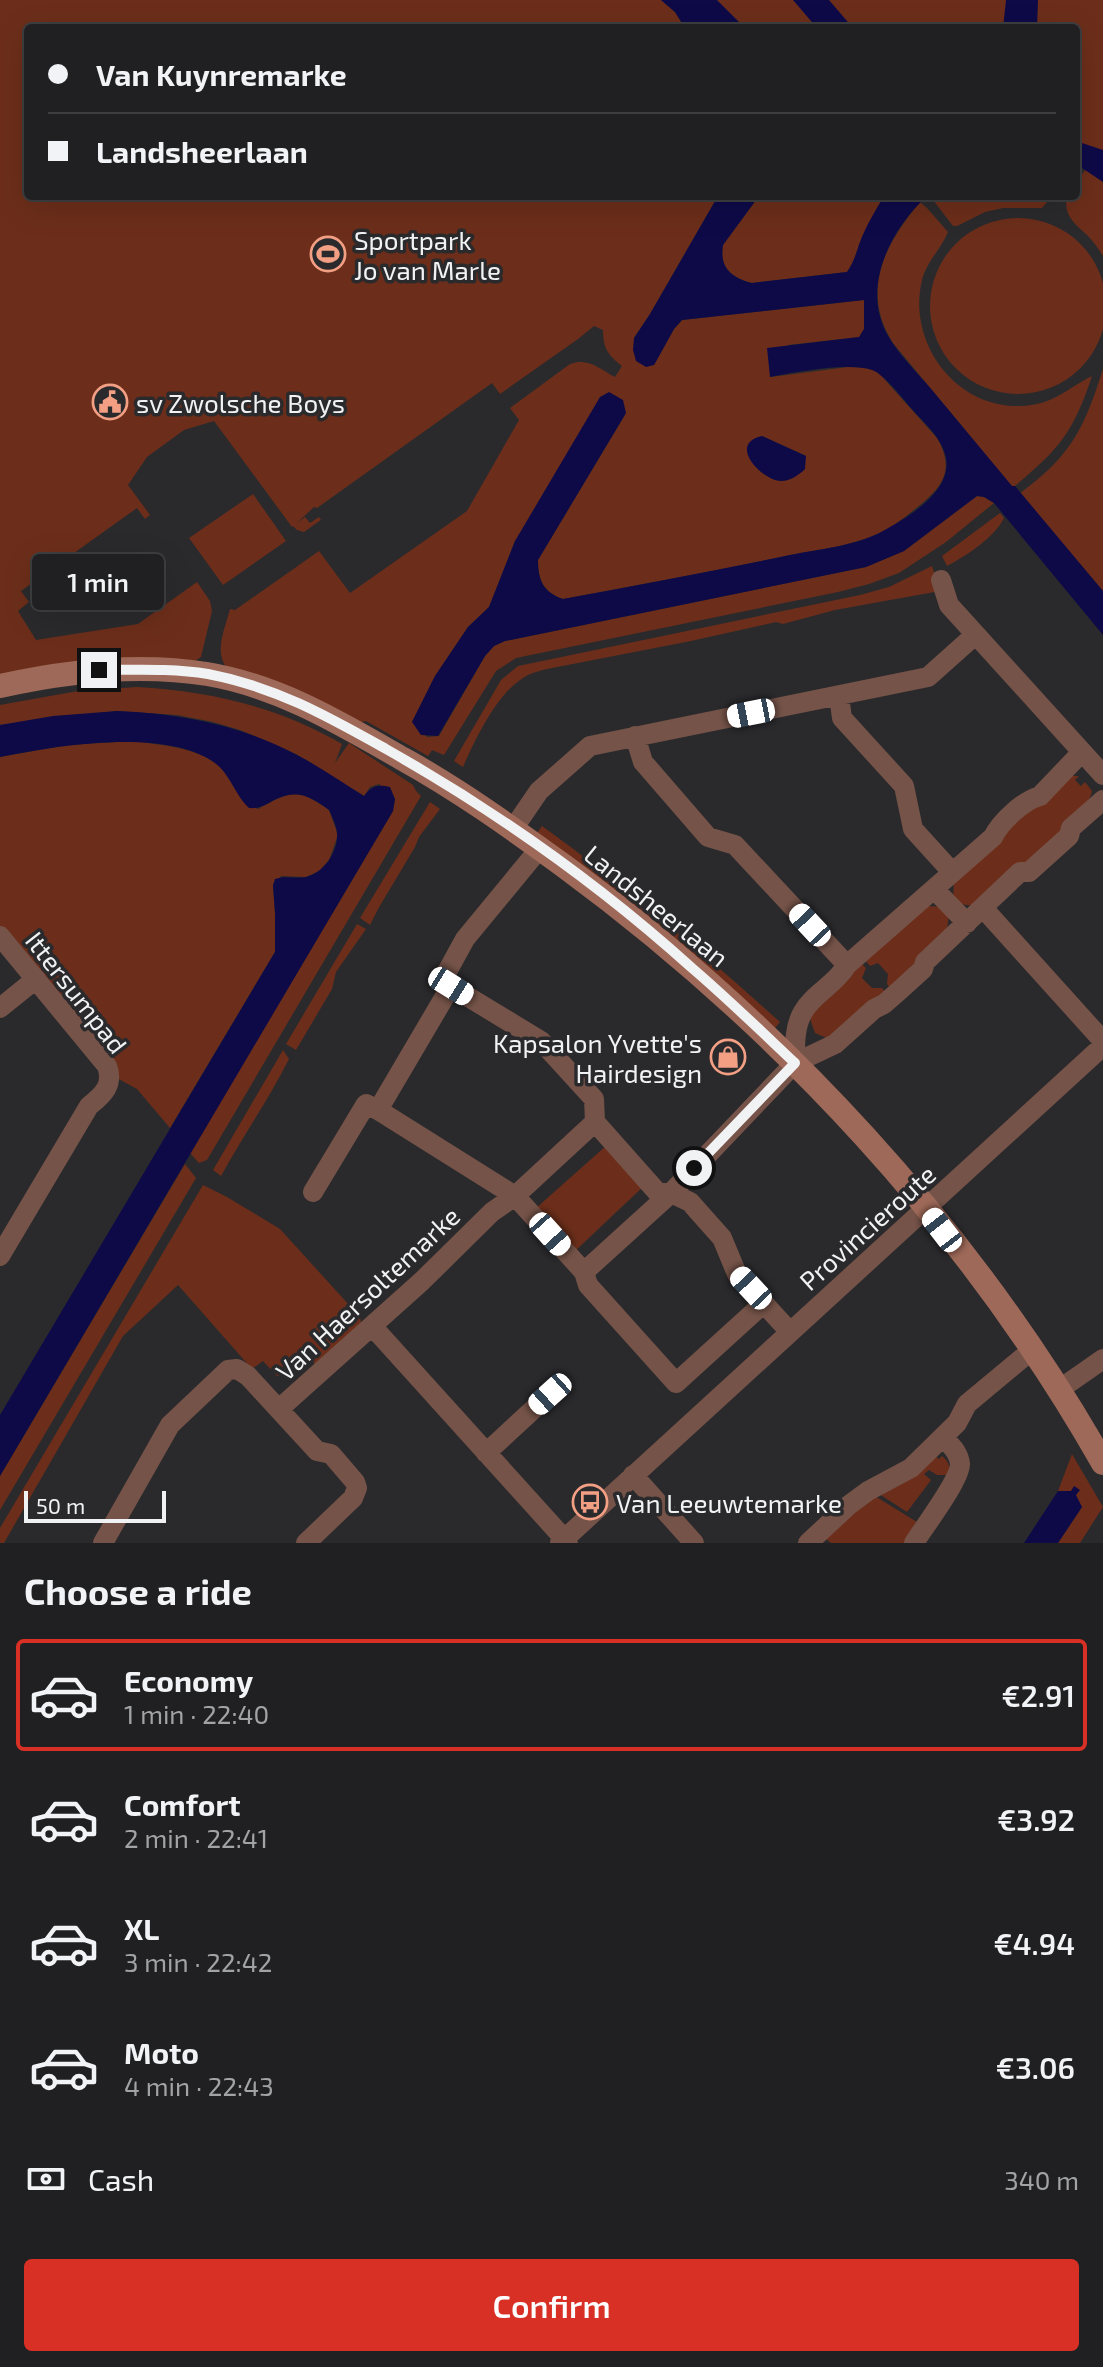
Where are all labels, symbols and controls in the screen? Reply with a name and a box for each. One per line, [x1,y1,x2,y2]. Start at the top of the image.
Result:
text: Van Kuynremarke [96,56,347,92]
text: Landsheerlaan [96,133,308,169]
place label: Sportpark Jo van Marle [354,224,501,285]
sports icon: Sportpark Jo van Marle [309,235,347,273]
public building icon: sv Zwolsche Boys [91,383,129,421]
place label: sv Zwolsche Boys [136,387,345,418]
callout: 1 min [33,554,165,610]
text: 1 min [67,566,129,597]
route end [81,652,117,688]
car [725,697,777,729]
street label: Landsheerlaan [579,838,735,972]
car [785,899,835,951]
street label: Ittersumpad [20,925,134,1059]
car [424,963,478,1009]
place label: Kapsalon Yvette's Hairdesign [493,1027,702,1088]
shop icon: Kapsalon Yvette's Hairdesign [709,1038,747,1076]
route start [676,1150,712,1186]
street label: Provincieroute [793,1158,941,1296]
street label: Van Haersoltemarke [269,1200,465,1386]
car [918,1204,966,1256]
car [525,1208,575,1260]
car [726,1262,776,1314]
car [524,1369,576,1419]
bus stop icon: Van Leeuwtemarke [571,1483,609,1521]
scale bar [24,1487,166,1523]
place label: Van Leeuwtemarke [616,1487,842,1518]
text: 50 m [36,1492,85,1518]
text: Choose a ride [24,1569,252,1612]
icon: car [28,1659,100,1731]
text: Economy [124,1662,253,1698]
text: €2.91 [1001,1677,1075,1713]
text: 1 min · 22:40 [124,1698,269,1729]
icon: car [28,1783,100,1855]
text: Comfort [124,1786,241,1822]
text: €3.92 [997,1801,1075,1837]
text: 2 min · 22:41 [124,1822,268,1853]
icon: car [28,1907,100,1979]
text: XL [124,1910,159,1946]
text: €4.94 [994,1925,1075,1961]
text: 3 min · 22:42 [124,1946,272,1977]
icon: car [28,2031,100,2103]
text: Moto [124,2034,199,2070]
text: €3.06 [996,2049,1075,2085]
text: 4 min · 22:43 [124,2070,274,2101]
icon: cash [24,2157,68,2201]
text: Cash [88,2161,154,2197]
text: 340 m [1004,2164,1079,2195]
button: Confirm [24,2259,1079,2351]

